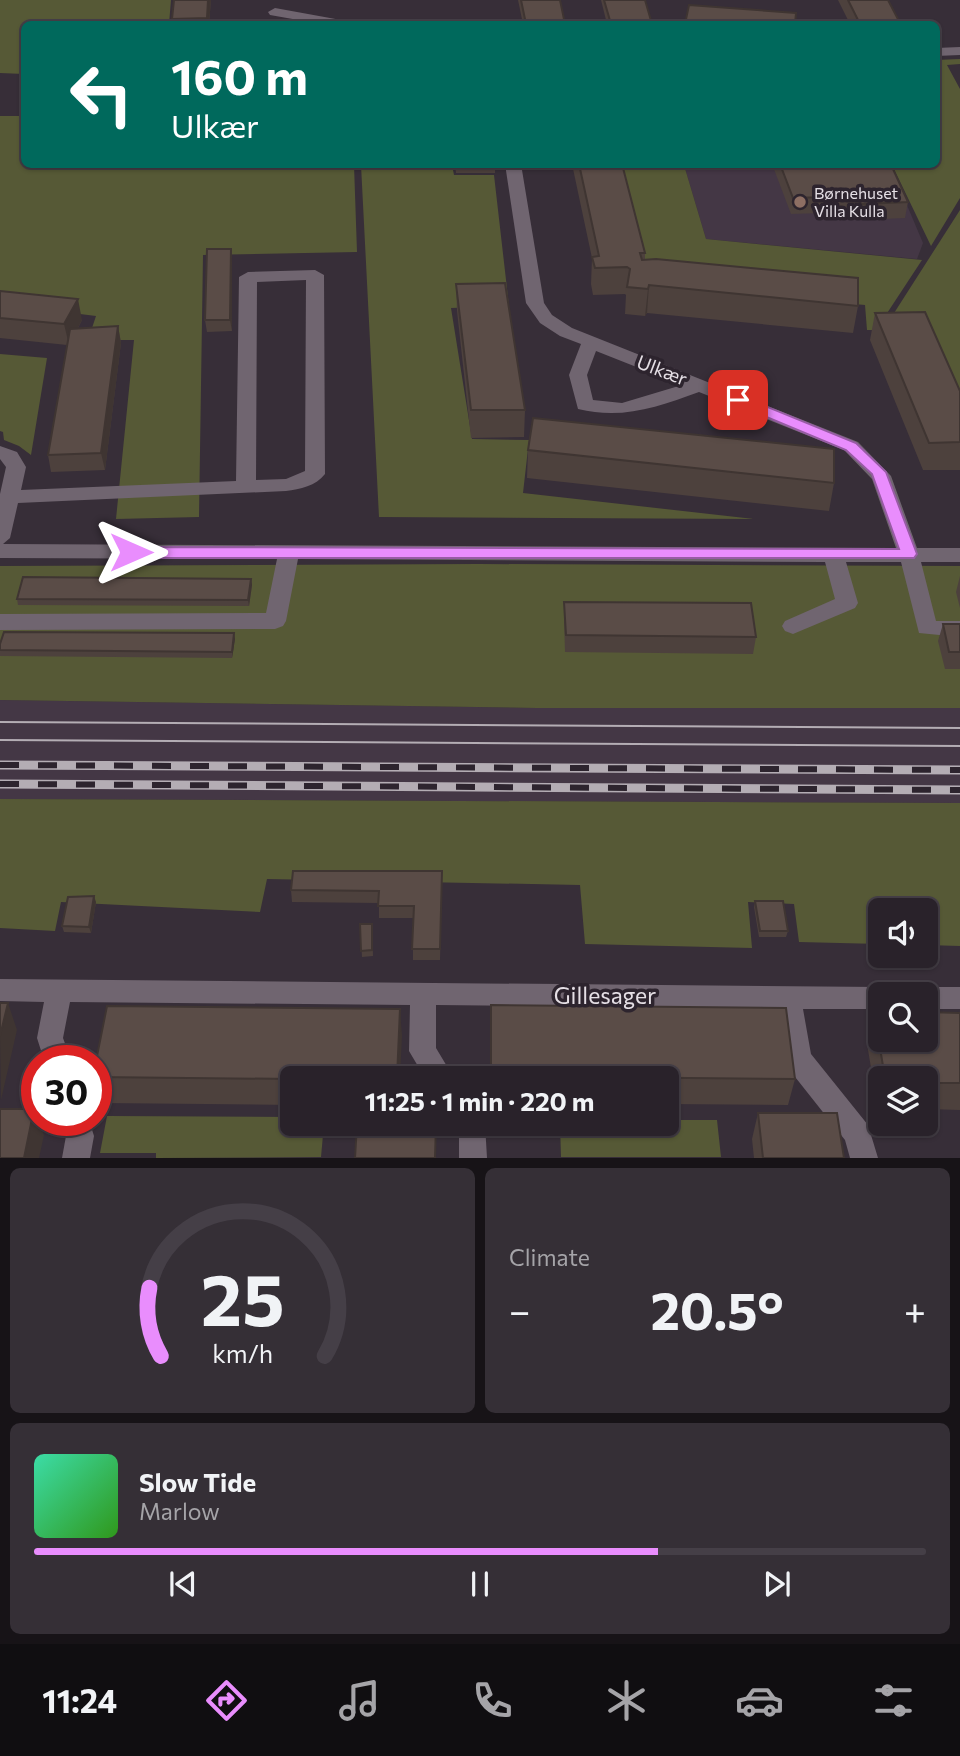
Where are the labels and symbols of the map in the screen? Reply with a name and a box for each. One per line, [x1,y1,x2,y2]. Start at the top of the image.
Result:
place label: Børnehuset Villa Kulla [814,183,899,220]
marker: Børnehuset Villa Kulla [792,194,808,210]
street label: Ulkær [634,349,691,390]
pin [708,370,768,430]
position arrow [94,515,168,589]
street label: Gillesager [554,981,656,1009]
speed limit sign: 30 [21,1045,112,1136]

